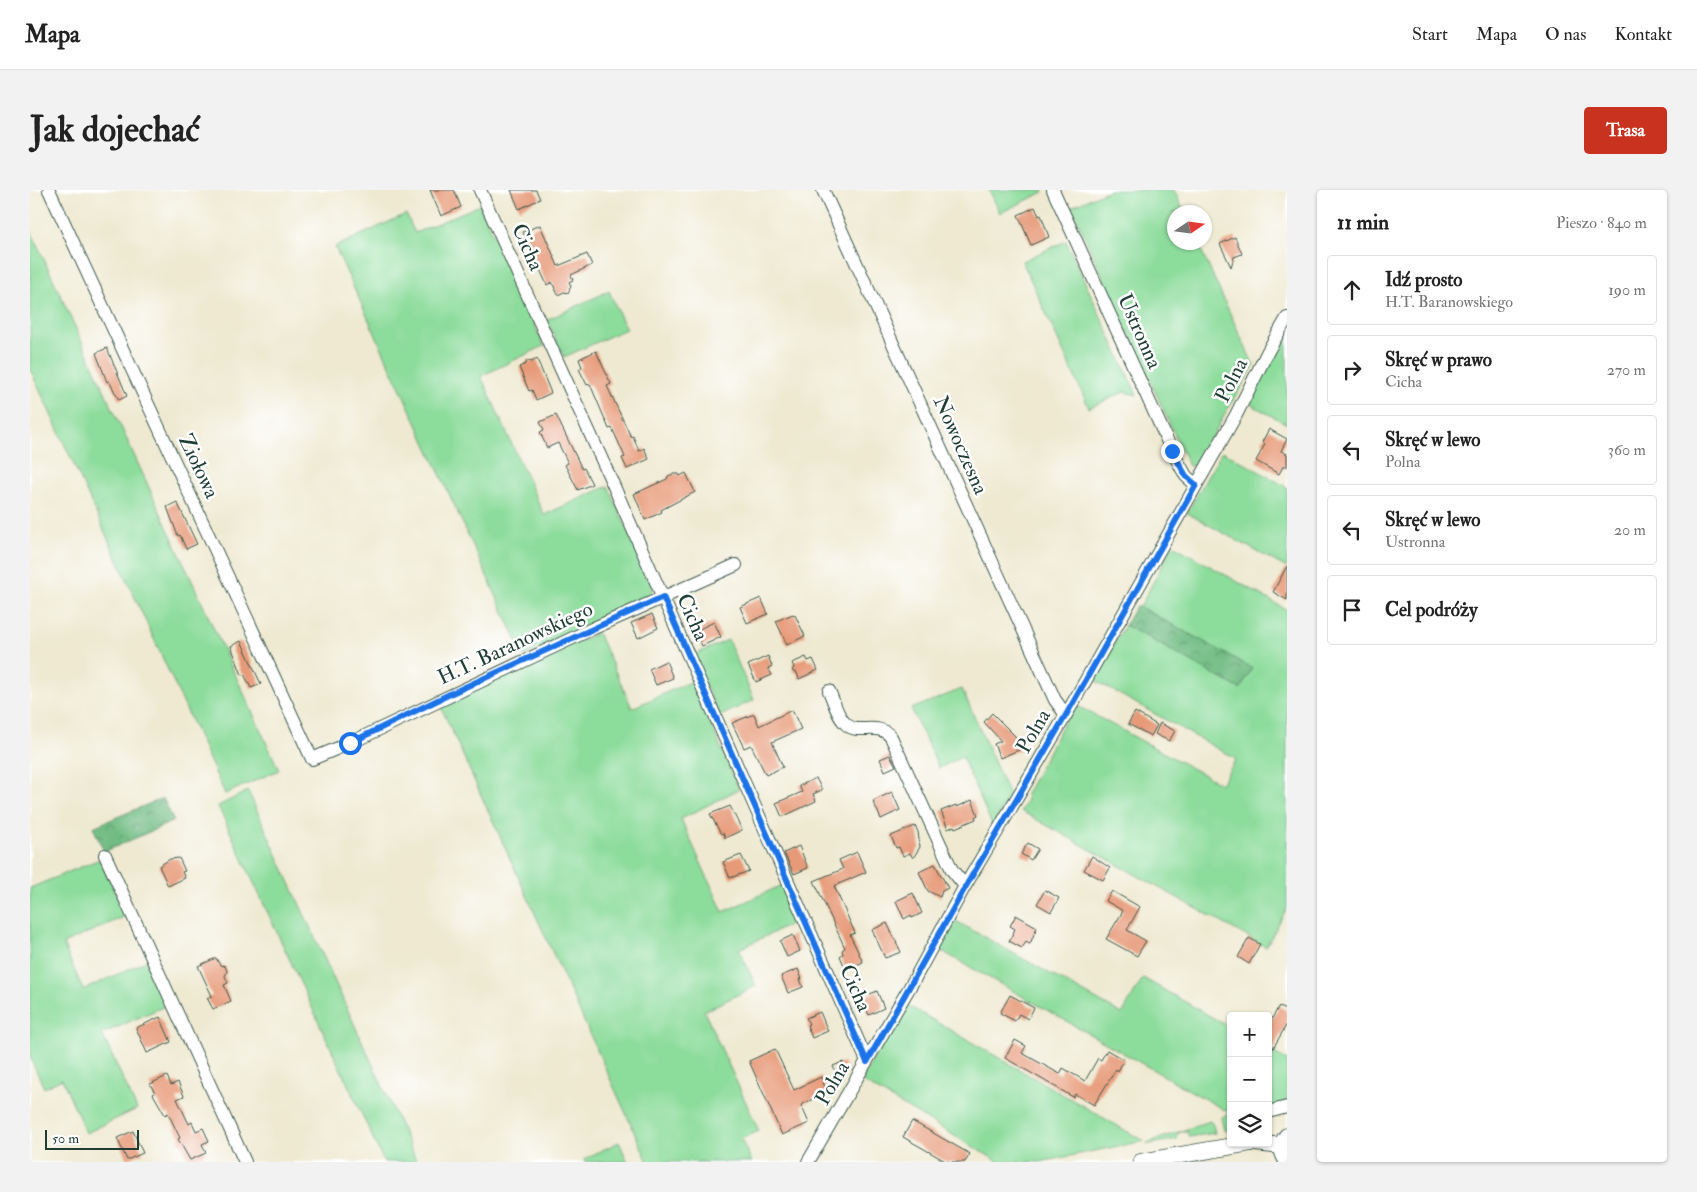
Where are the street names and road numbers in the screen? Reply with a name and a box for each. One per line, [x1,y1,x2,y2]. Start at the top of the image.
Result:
street label: Cicha [505,219,550,275]
street label: Ustronna [1111,290,1168,373]
street label: Polna [1209,353,1254,407]
street label: Nowoczesna [927,392,994,499]
street label: Ziołowa [172,430,225,503]
street label: Cicha [670,589,715,645]
street label: H.T. Baranowskiego [433,596,597,691]
street label: Polna [1010,704,1057,758]
street label: Cicha [833,960,878,1016]
street label: Polna [809,1056,856,1110]

